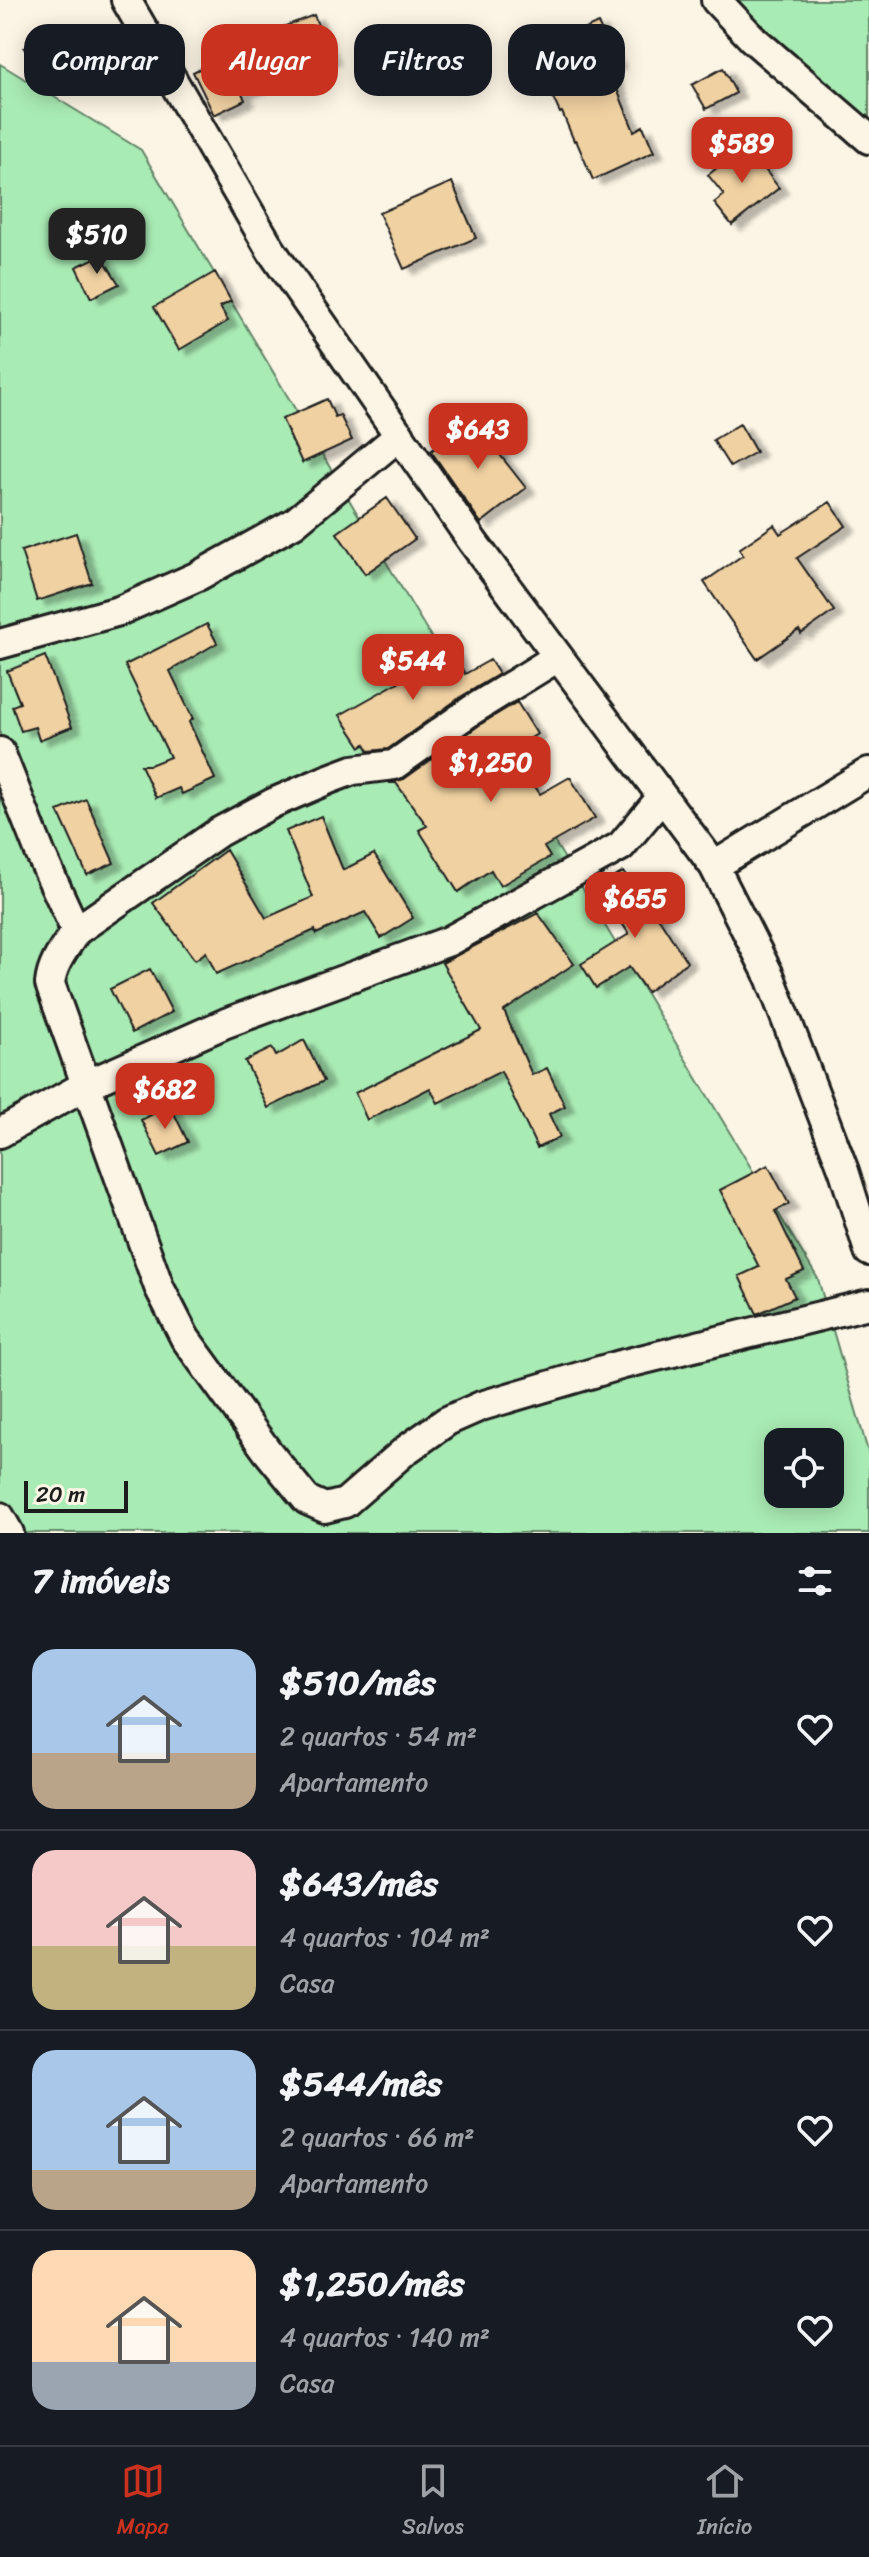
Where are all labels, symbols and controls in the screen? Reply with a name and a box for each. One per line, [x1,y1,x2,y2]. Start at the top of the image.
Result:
chip: Comprar [24,24,185,96]
chip: Alugar [201,24,338,96]
chip: Filtros [354,24,492,96]
chip: Novo [508,24,625,96]
pin: $589 [695,117,789,185]
text: $589 [709,120,775,166]
pin: $510 [50,208,144,276]
text: $510 [67,211,127,257]
pin: $643 [431,403,525,471]
text: $643 [447,406,509,452]
pin: $544 [366,634,460,702]
text: $544 [380,637,446,683]
pin: $1,250 [426,736,556,804]
text: $1,250 [450,739,532,785]
pin: $655 [588,872,682,940]
text: $655 [603,875,667,921]
pin: $682 [118,1063,212,1131]
text: $682 [134,1066,196,1112]
map controls [764,1428,844,1508]
button: locate [764,1428,844,1508]
text: 20 m [36,1475,85,1514]
scale bar [24,1477,128,1513]
text: 7 imóveis [32,1551,170,1611]
icon: filters [793,1559,837,1603]
text: $510/mês [280,1653,436,1713]
icon: home [96,1681,192,1777]
icon: heart [793,1707,837,1751]
text: 2 quartos · 54 m² [280,1713,477,1759]
text: Apartamento [280,1759,428,1805]
text: $643/mês [280,1854,438,1914]
icon: home [96,1882,192,1978]
icon: heart [793,1908,837,1952]
text: 4 quartos · 104 m² [280,1914,490,1960]
text: Casa [280,1960,334,2006]
text: $544/mês [280,2054,442,2114]
icon: home [96,2082,192,2178]
icon: heart [793,2108,837,2152]
text: 2 quartos · 66 m² [280,2114,474,2160]
text: Apartamento [280,2160,428,2206]
text: $1,250/mês [280,2254,465,2314]
icon: home [96,2282,192,2378]
icon: heart [793,2308,837,2352]
text: 4 quartos · 140 m² [280,2314,490,2360]
text: Casa [280,2360,334,2406]
tab: Mapa [117,2459,168,2546]
tab: Salvos [402,2459,464,2546]
tab: Início [697,2459,752,2546]

